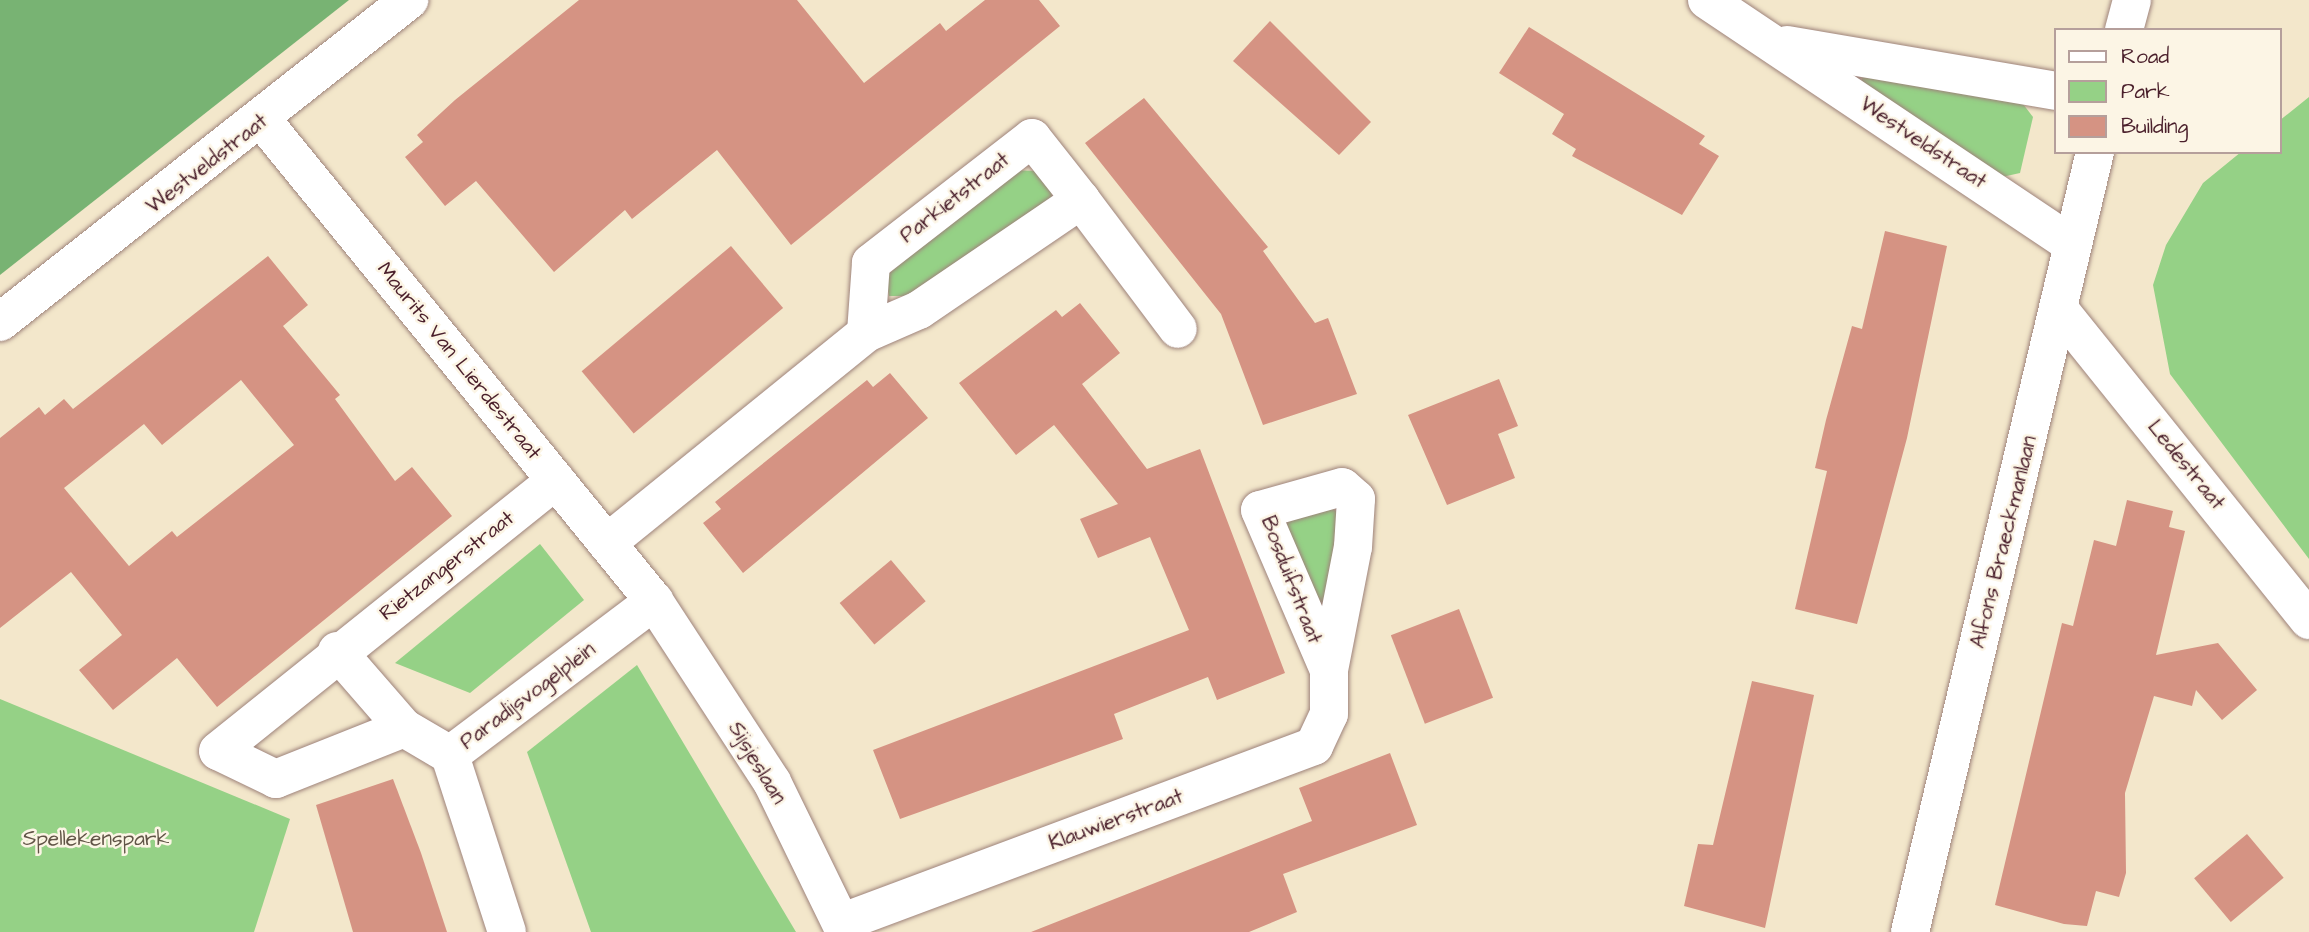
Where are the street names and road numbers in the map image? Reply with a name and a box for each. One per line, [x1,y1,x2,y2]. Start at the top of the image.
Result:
street label: Westveldstraat [1855,91,1991,195]
street label: Westveldstraat [141,109,273,219]
street label: Parkietstraat [895,147,1015,249]
street label: Maurits Van Lierdestraat [372,257,546,465]
street label: Ledestraat [2142,415,2230,515]
street label: Alfons Braeckmanlaan [1965,433,2043,651]
street label: Rietzangerstraat [375,506,519,626]
street label: Bosduifstraat [1255,513,1327,647]
street label: Paradijsvogelplein [455,637,601,755]
street label: Sijsjeslaan [723,717,791,809]
street label: Klauwierstraat [1045,784,1187,856]

